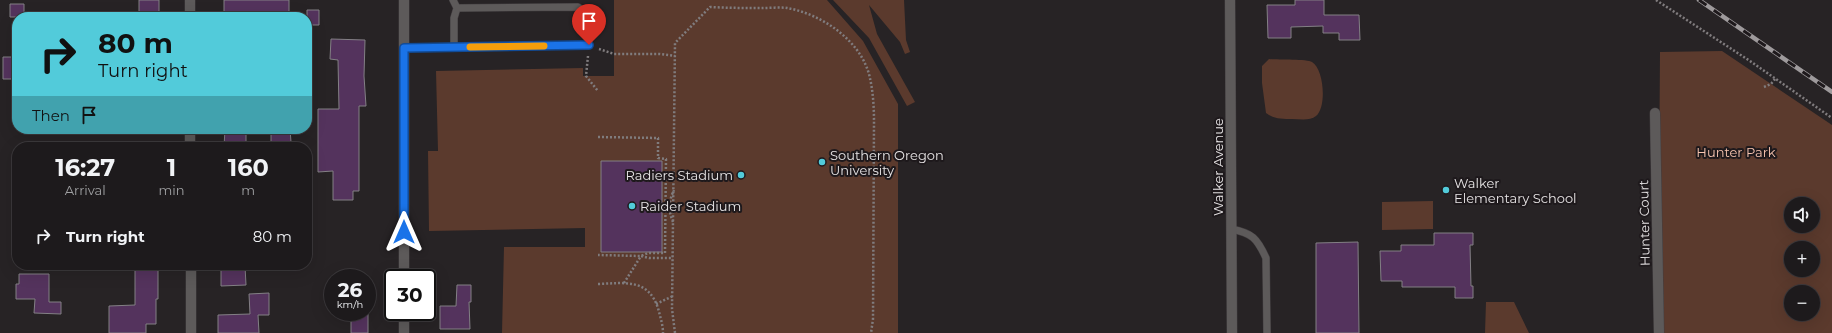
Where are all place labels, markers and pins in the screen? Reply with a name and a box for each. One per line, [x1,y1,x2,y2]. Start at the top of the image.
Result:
pin [572,4,606,45]
place label: Southern Oregon University [830,147,944,178]
marker: Southern Oregon University [817,157,827,167]
place label: Radiers Stadium [625,167,733,183]
marker: Radiers Stadium [736,170,746,180]
place label: Walker Elementary School [1454,175,1577,206]
marker: Walker Elementary School [1441,185,1451,195]
place label: Raider Stadium [640,198,741,214]
marker: Raider Stadium [627,201,637,211]

